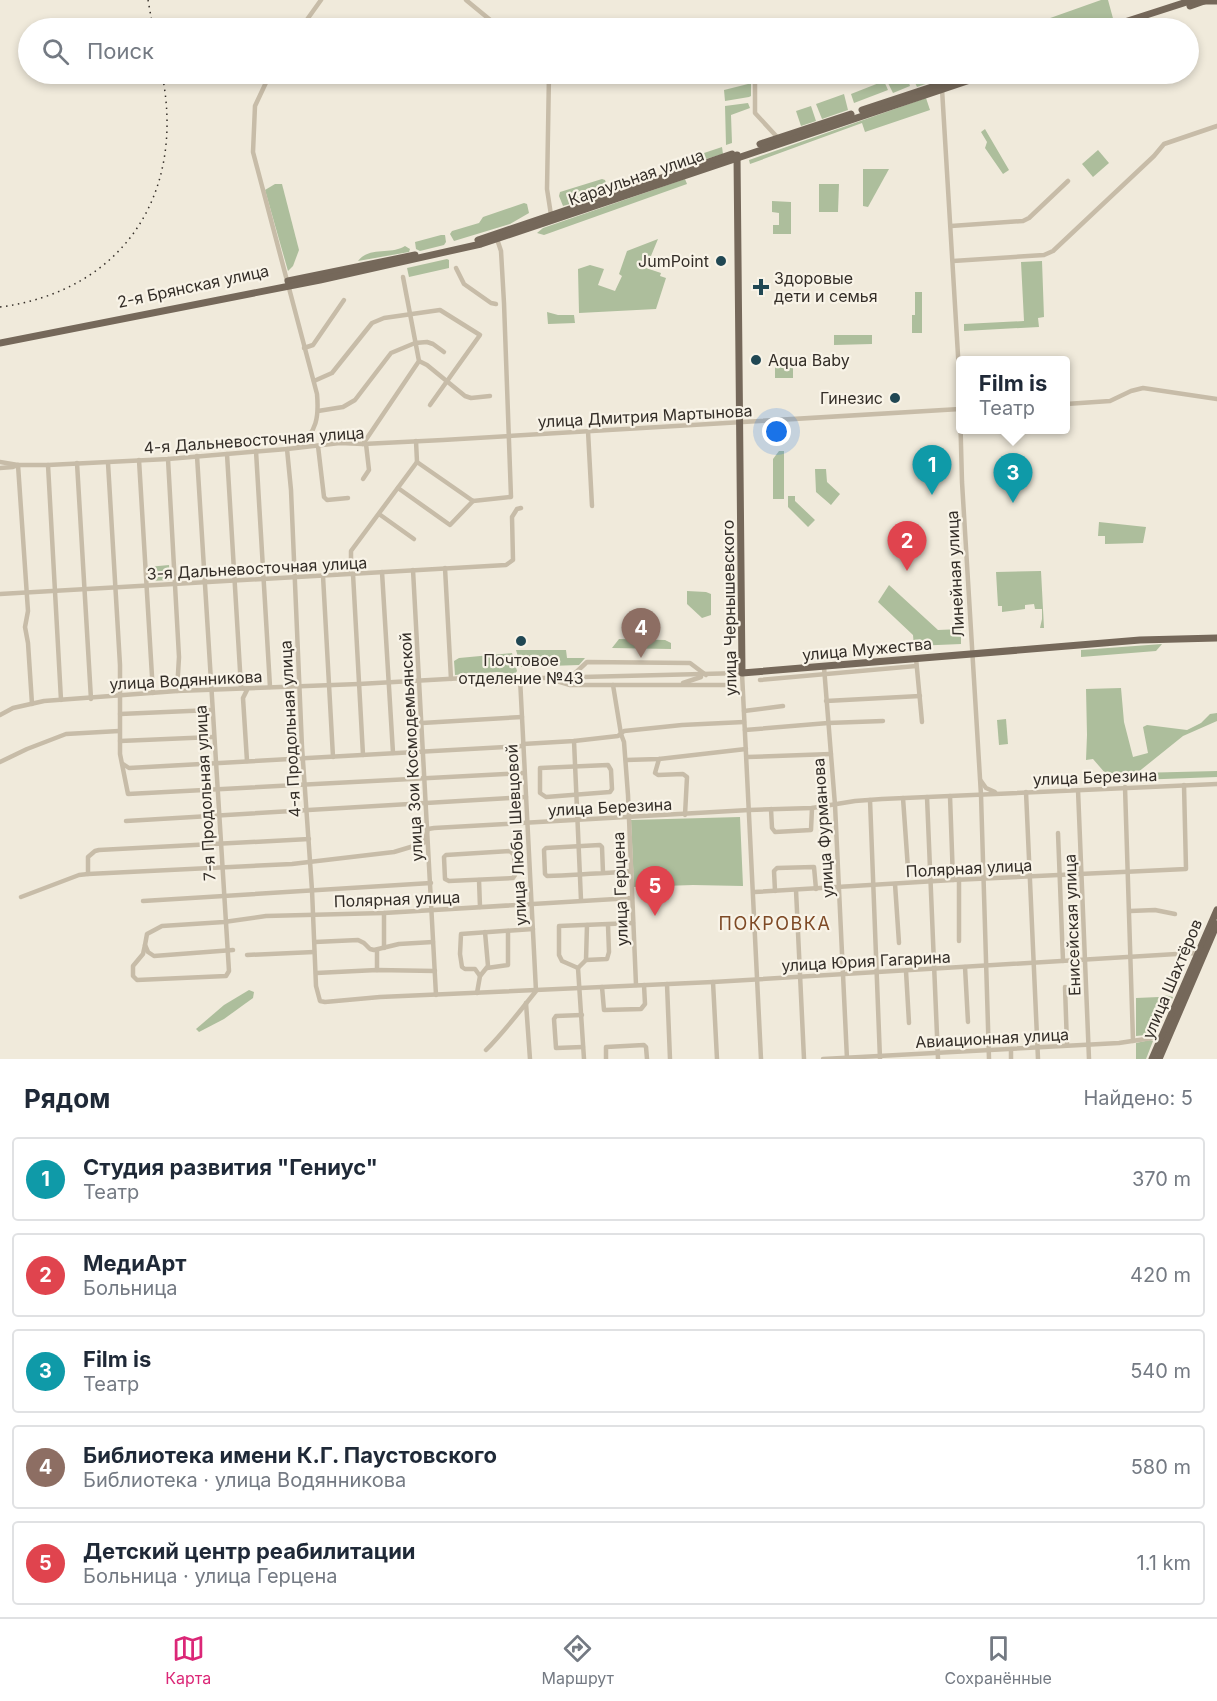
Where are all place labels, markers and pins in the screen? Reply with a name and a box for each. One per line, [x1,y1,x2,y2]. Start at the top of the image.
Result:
place label: JumPoint [638,251,709,271]
marker: JumPoint [714,254,728,268]
place label: Здоровые дети и семья [774,268,878,306]
marker: Здоровые дети и семья [752,278,770,296]
place label: Aqua Baby [768,350,850,370]
marker: Aqua Baby [749,353,763,367]
place label: Гинезис [820,388,883,408]
marker: Гинезис [888,391,902,405]
pin: 1 [912,446,952,495]
pin: 3 [994,454,1032,503]
pin: 2 [888,522,926,571]
pin: 4 [622,608,660,658]
marker: Почтовое отделение №43 [514,634,528,648]
place label: Почтовое отделение №43 [458,650,584,688]
pin: 5 [636,866,674,916]

